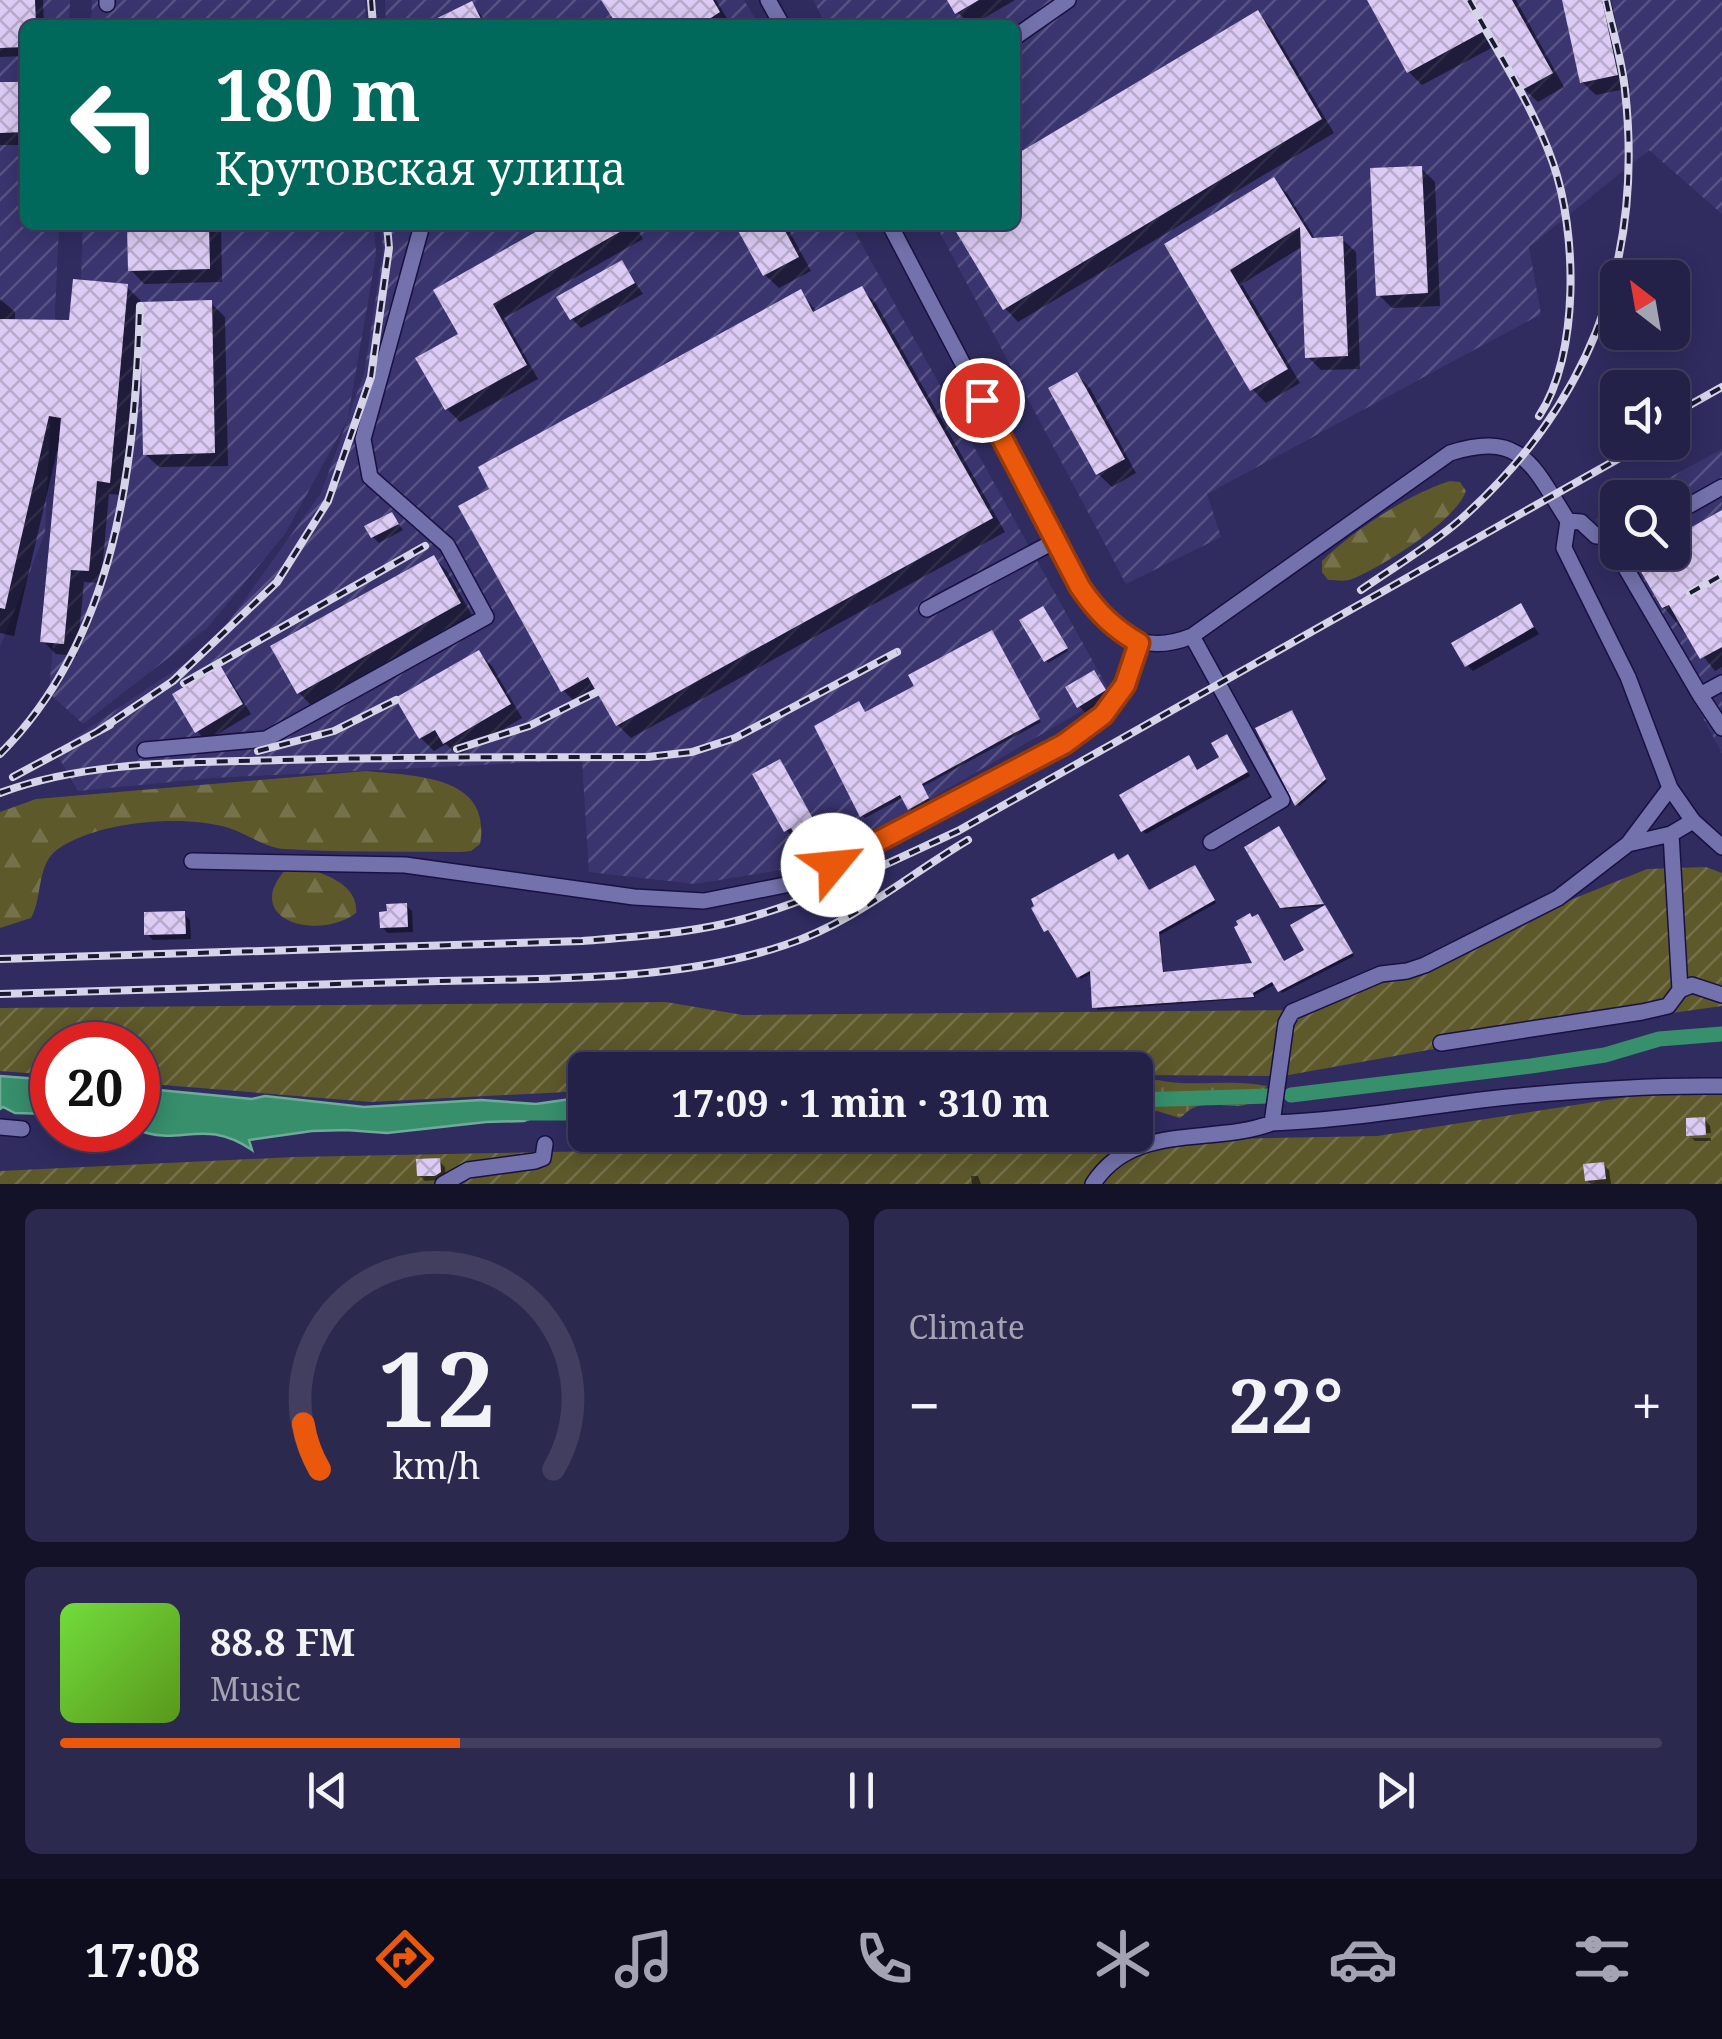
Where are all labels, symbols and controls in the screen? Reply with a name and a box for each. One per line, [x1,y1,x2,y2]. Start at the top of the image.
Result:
text: 180 m [215,46,421,142]
icon: left [50,60,180,190]
text: Крутовская улица [215,137,626,198]
north arrow [1600,260,1690,350]
map controls [1600,260,1690,570]
pin [940,358,1025,443]
button: sound [1600,370,1690,460]
icon: arrive [955,373,1010,428]
button: search [1600,480,1690,570]
position arrow [781,813,885,917]
speed limit sign: 20 [30,1022,160,1152]
text: 17:09 · 1 min · 310 m [671,1076,1050,1128]
text: Climate [909,1305,1025,1348]
text: 12 [378,1316,496,1457]
text: 22° [1228,1353,1343,1455]
text: − [909,1367,940,1442]
text: + [1631,1367,1662,1442]
text: km/h [393,1441,481,1489]
text: 88.8 FM [210,1615,355,1667]
text: Music [210,1667,301,1710]
icon: previous [300,1763,355,1818]
icon: pause [834,1763,889,1818]
icon: next [1368,1763,1423,1818]
icon: directions [370,1924,440,1994]
icon: music [609,1924,679,1994]
icon: phone [849,1924,919,1994]
icon: climate [1088,1924,1158,1994]
icon: car [1328,1924,1398,1994]
icon: filters [1567,1924,1637,1994]
text: 17:08 [85,1929,200,1990]

